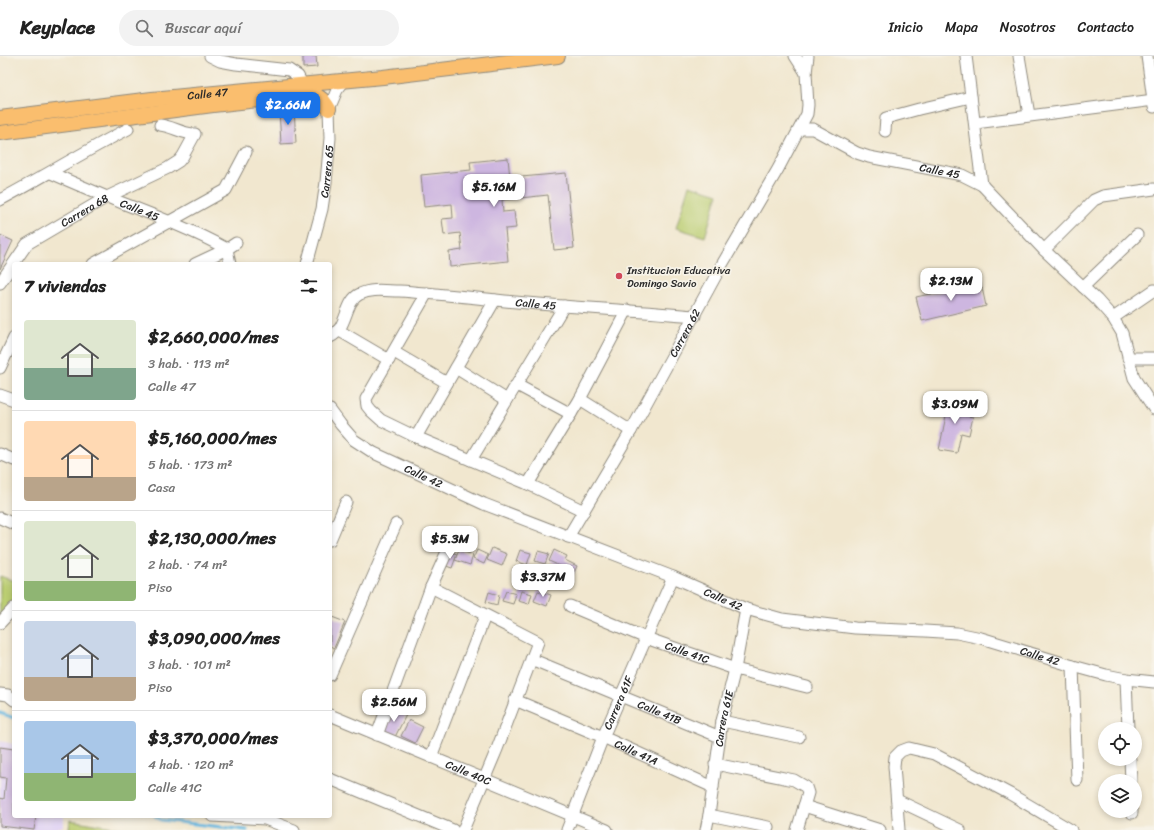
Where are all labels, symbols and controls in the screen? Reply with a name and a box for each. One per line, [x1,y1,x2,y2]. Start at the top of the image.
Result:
search box [119,10,399,46]
text: Keyplace [20,11,95,44]
text: Buscar aquí [165,15,241,41]
text: Inicio [888,15,923,40]
text: Mapa [945,15,978,40]
text: Nosotros [1000,15,1055,40]
text: Contacto [1077,15,1134,40]
icon: search [133,17,155,39]
street label: Calle 47 [187,83,229,106]
pin: $2.66M [255,92,321,126]
text: $2.66M [265,93,311,116]
street label: Carrera 65 [315,144,339,199]
street label: Calle 45 [918,158,962,184]
pin: $5.16M [461,174,527,208]
text: $5.16M [472,175,516,198]
street label: Carrera 68 [57,189,113,232]
street label: Calle 45 [117,194,162,227]
place label: Institucion Educativa Domingo Savio [626,261,731,293]
pin: $2.13M [918,268,984,302]
text: $2.13M [929,269,973,292]
text: 7 viviendas [24,271,106,301]
marker: Institucion Educativa Domingo Savio [614,271,624,281]
icon: filters [298,275,320,297]
street label: Calle 45 [515,293,557,315]
street label: Carrera 62 [664,305,706,361]
text: $2,660,000/mes [148,322,279,352]
icon: home [56,336,104,384]
text: 3 hab. · 113 m² [148,352,230,375]
text: Calle 47 [148,375,196,398]
pin: $3.09M [922,391,988,425]
text: $3.09M [932,392,978,415]
text: $5,160,000/mes [148,423,277,453]
icon: home [56,437,104,485]
text: 5 hab. · 173 m² [148,453,232,476]
street label: Calle 42 [401,459,446,494]
text: Casa [148,476,175,499]
text: $2,130,000/mes [148,523,276,553]
pin: $5.3M [422,526,478,560]
text: $5.3M [431,527,469,550]
icon: home [56,537,104,585]
text: 2 hab. · 74 m² [148,553,227,576]
pin: $3.37M [510,564,576,598]
text: $3.37M [521,565,565,588]
text: Piso [148,576,172,599]
street label: Calle 42 [701,583,746,617]
text: $3,090,000/mes [148,623,280,653]
street label: Calle 41C [662,636,712,669]
icon: home [56,637,104,685]
street label: Calle 42 [1018,641,1062,672]
text: 3 hab. · 101 m² [148,653,231,676]
street label: Carrera 61F [598,672,639,733]
text: Piso [148,676,172,699]
street label: Carrera 61E [710,688,740,748]
pin: $2.56M [361,689,427,723]
text: $2.56M [371,690,417,713]
street label: Calle 41B [635,695,684,730]
map controls [1098,722,1142,818]
button: locate [1098,722,1142,766]
text: $3,370,000/mes [148,723,278,753]
street label: Calle 41A [611,734,661,771]
icon: home [56,737,104,785]
text: 4 hab. · 120 m² [148,753,234,776]
street label: Calle 40C [443,755,494,791]
button: layers [1098,774,1142,818]
text: Calle 41C [148,776,202,799]

